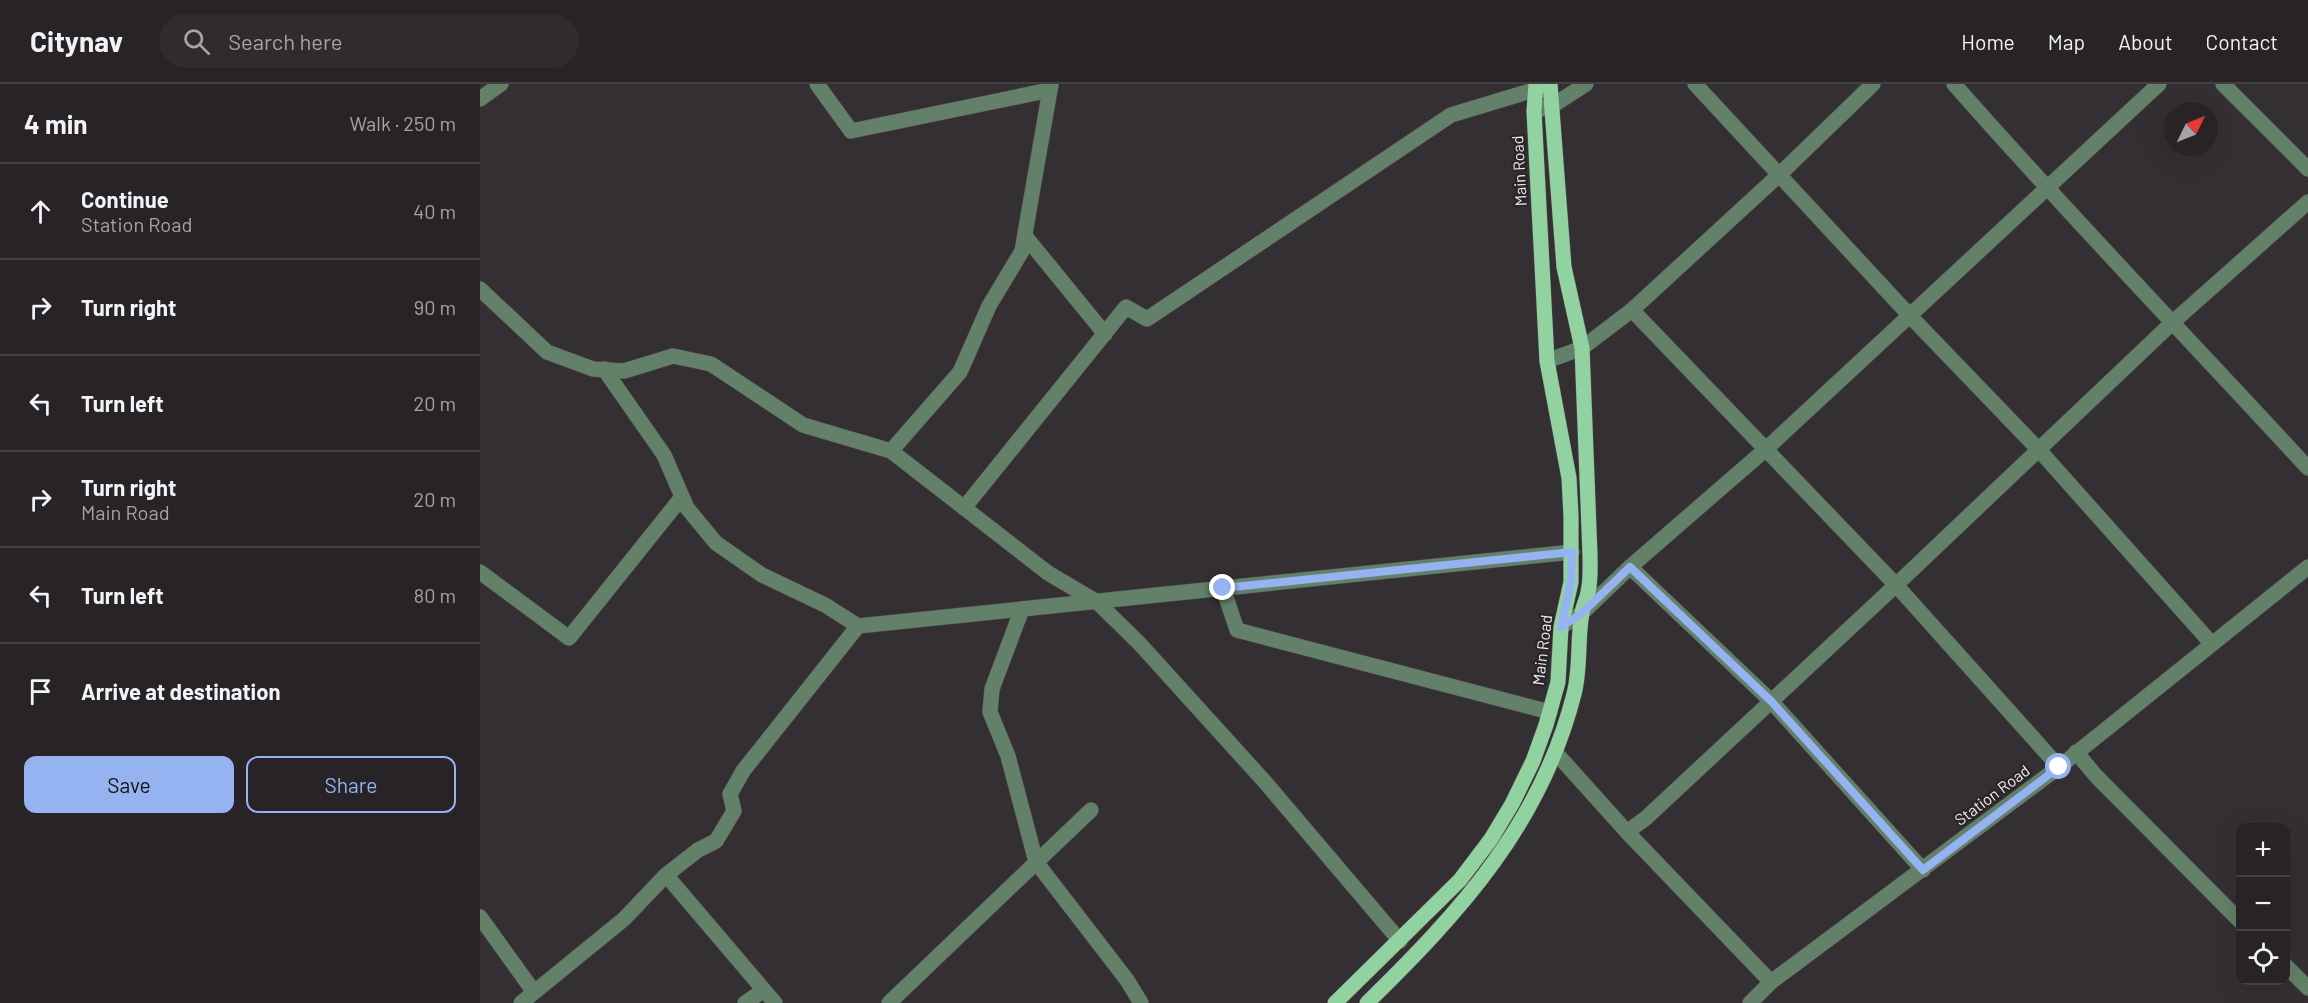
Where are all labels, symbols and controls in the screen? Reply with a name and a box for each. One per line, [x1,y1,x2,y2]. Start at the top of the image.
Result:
search box [159,14,579,68]
text: Citynav [30,24,123,58]
icon: search [180,25,213,58]
text: Search here [228,28,343,54]
text: Home [1961,29,2015,54]
text: Map [2048,29,2085,54]
text: About [2118,29,2173,54]
text: Contact [2206,29,2278,54]
north arrow [2164,102,2218,156]
text: 4 min [24,108,88,139]
text: Walk · 250 m [350,111,456,135]
street label: Main Road [1507,135,1530,207]
text: Continue [81,186,169,212]
icon: ahead [24,195,57,228]
text: 40 m [413,199,456,223]
text: Station Road [81,212,192,236]
icon: right [24,291,57,324]
text: Turn right [81,294,176,320]
text: 90 m [414,295,456,319]
icon: left [24,387,57,420]
text: Turn left [81,390,164,416]
text: 20 m [413,391,456,415]
text: Turn right [81,474,176,500]
icon: right [24,483,57,516]
text: 20 m [413,487,456,511]
text: Main Road [81,500,170,524]
route end [1209,574,1235,600]
icon: left [24,579,57,612]
text: Turn left [81,582,164,608]
text: 80 m [414,583,456,607]
street label: Main Road [1528,614,1555,686]
icon: arrive [24,675,57,708]
text: Arrive at destination [81,678,280,704]
route start [2045,753,2071,779]
button: Save [24,756,234,813]
button: Share [246,756,456,813]
street label: Station Road [1950,760,2033,829]
map controls [2236,823,2290,985]
button: + [2236,823,2290,877]
button: − [2236,877,2290,931]
button: locate [2236,931,2290,985]

